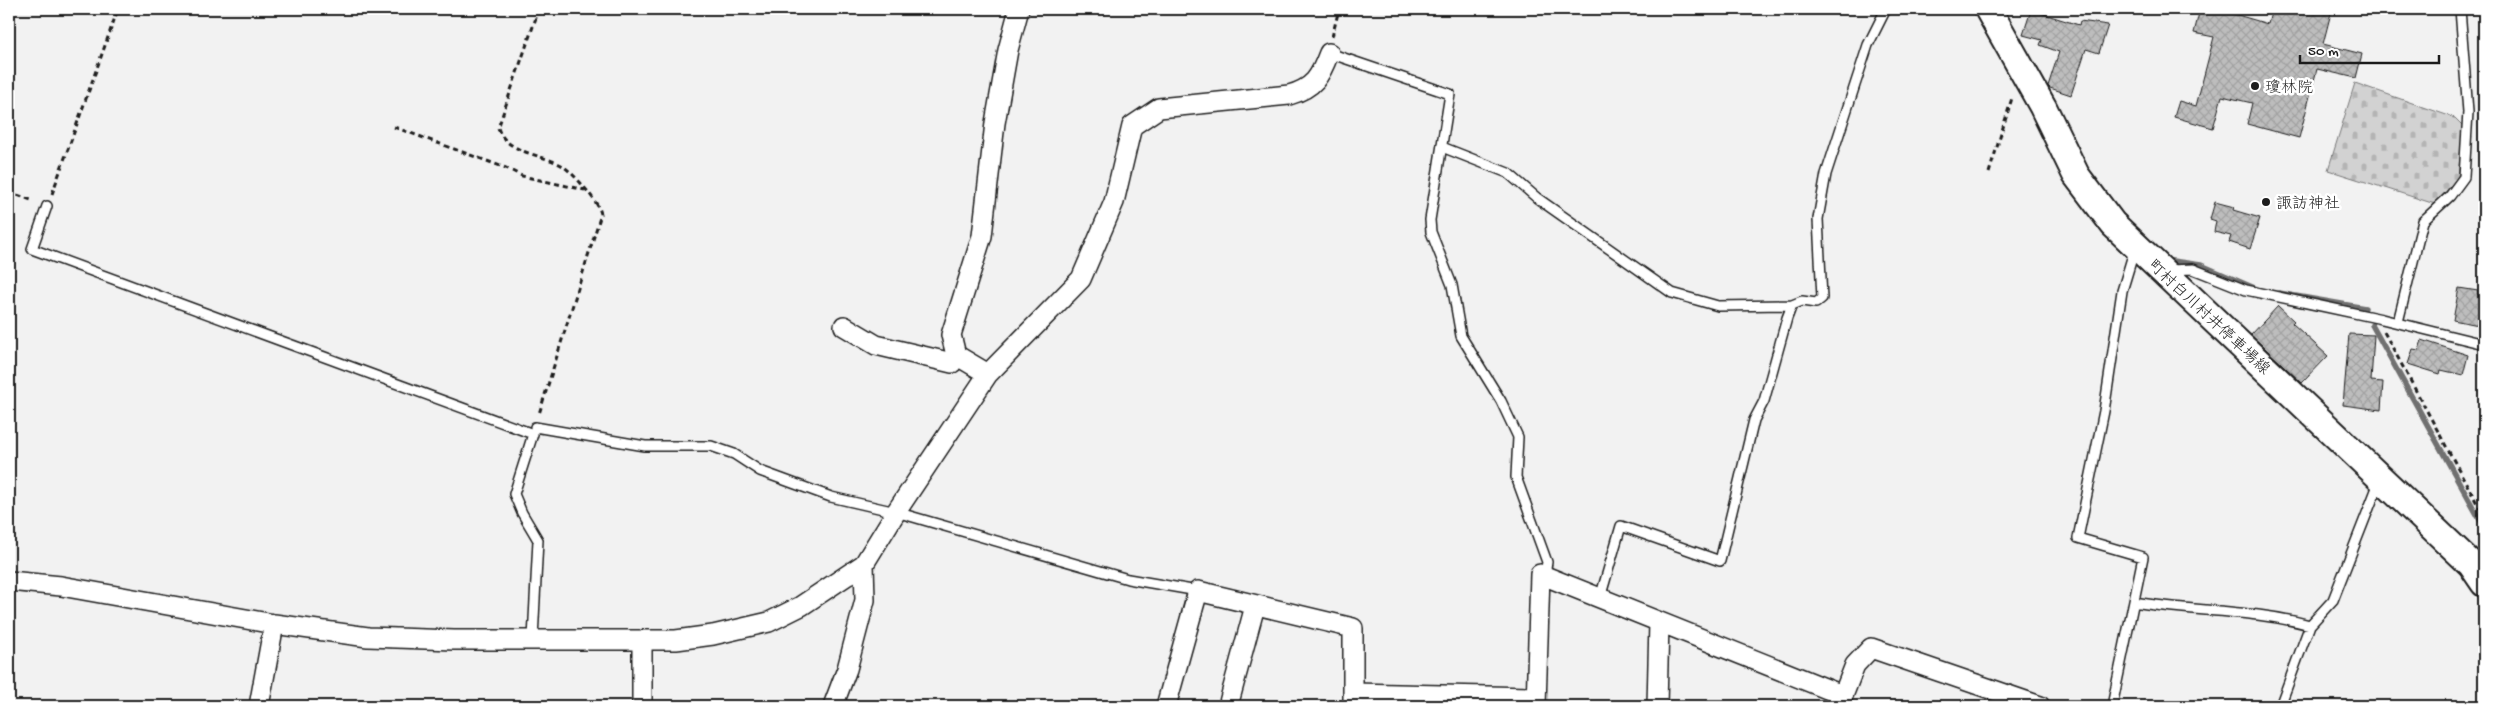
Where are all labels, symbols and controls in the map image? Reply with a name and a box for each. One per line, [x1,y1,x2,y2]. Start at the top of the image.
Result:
scale bar [2300,32,2439,64]
text: 50 m [2308,43,2339,61]
place label: 瓊林院 [2265,79,2313,99]
marker: 瓊林院 [2249,80,2261,92]
place label: 諏訪神社 [2276,195,2340,215]
marker: 諏訪神社 [2260,196,2272,208]
street label: 町村白川村井停車場線 [2143,256,2274,380]

